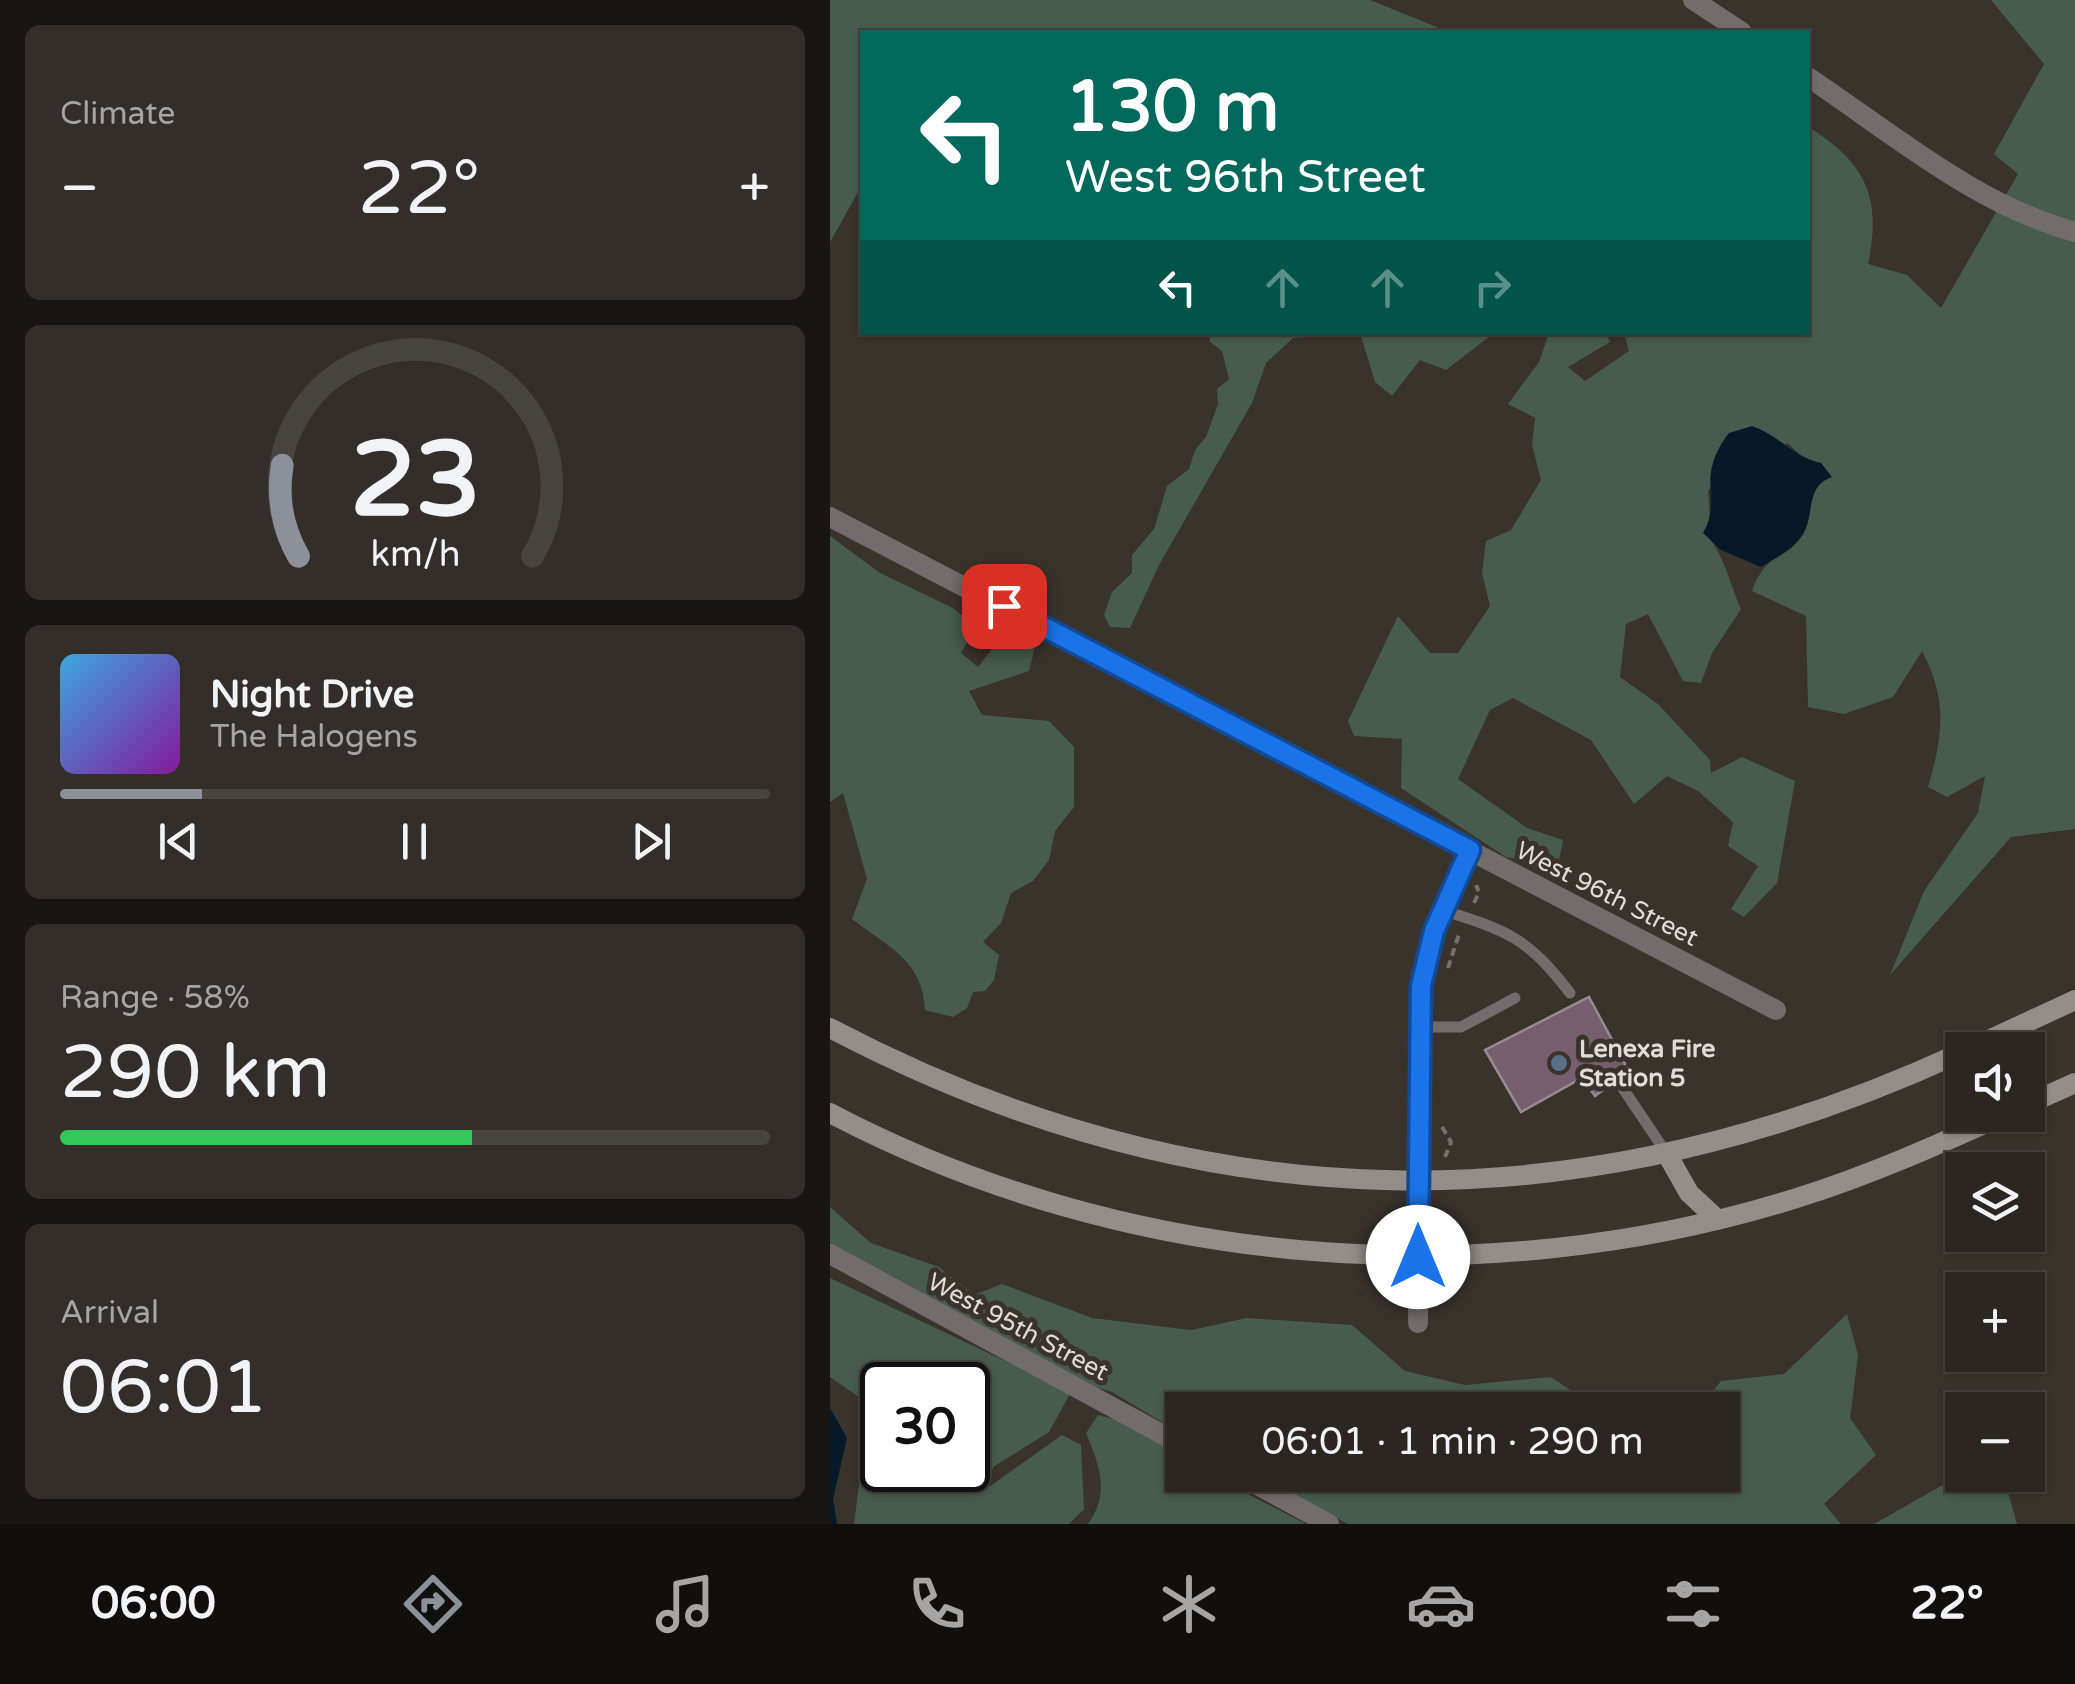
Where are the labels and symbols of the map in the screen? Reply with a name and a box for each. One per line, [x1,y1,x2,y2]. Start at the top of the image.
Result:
pin [962,564,1047,649]
street label: West 96th Street [1511,835,1703,953]
place label: Lenexa Fire Station 5 [1579,1034,1715,1093]
marker: Lenexa Fire Station 5 [1548,1052,1570,1074]
position arrow [1366,1205,1470,1309]
street label: West 95th Street [922,1267,1114,1387]
speed limit sign: 30 [860,1362,990,1492]

